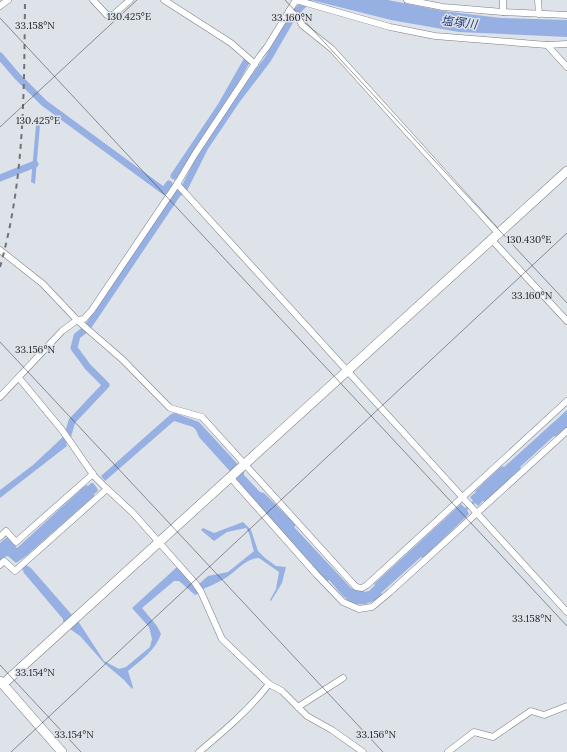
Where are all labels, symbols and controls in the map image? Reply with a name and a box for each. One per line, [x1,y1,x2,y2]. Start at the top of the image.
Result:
text: 130.425°E [107,10,151,23]
text: 33.160°N [272,11,313,24]
water label: 塩塚川 [440,12,480,32]
text: 33.158°N [15,19,55,32]
text: 130.425°E [16,114,60,127]
text: 130.430°E [506,233,552,246]
text: 33.160°N [512,289,553,302]
text: 33.156°N [15,343,55,356]
text: 33.158°N [512,612,552,625]
text: 33.154°N [15,666,55,679]
text: 33.154°N [54,728,94,741]
text: 33.156°N [356,728,396,741]

